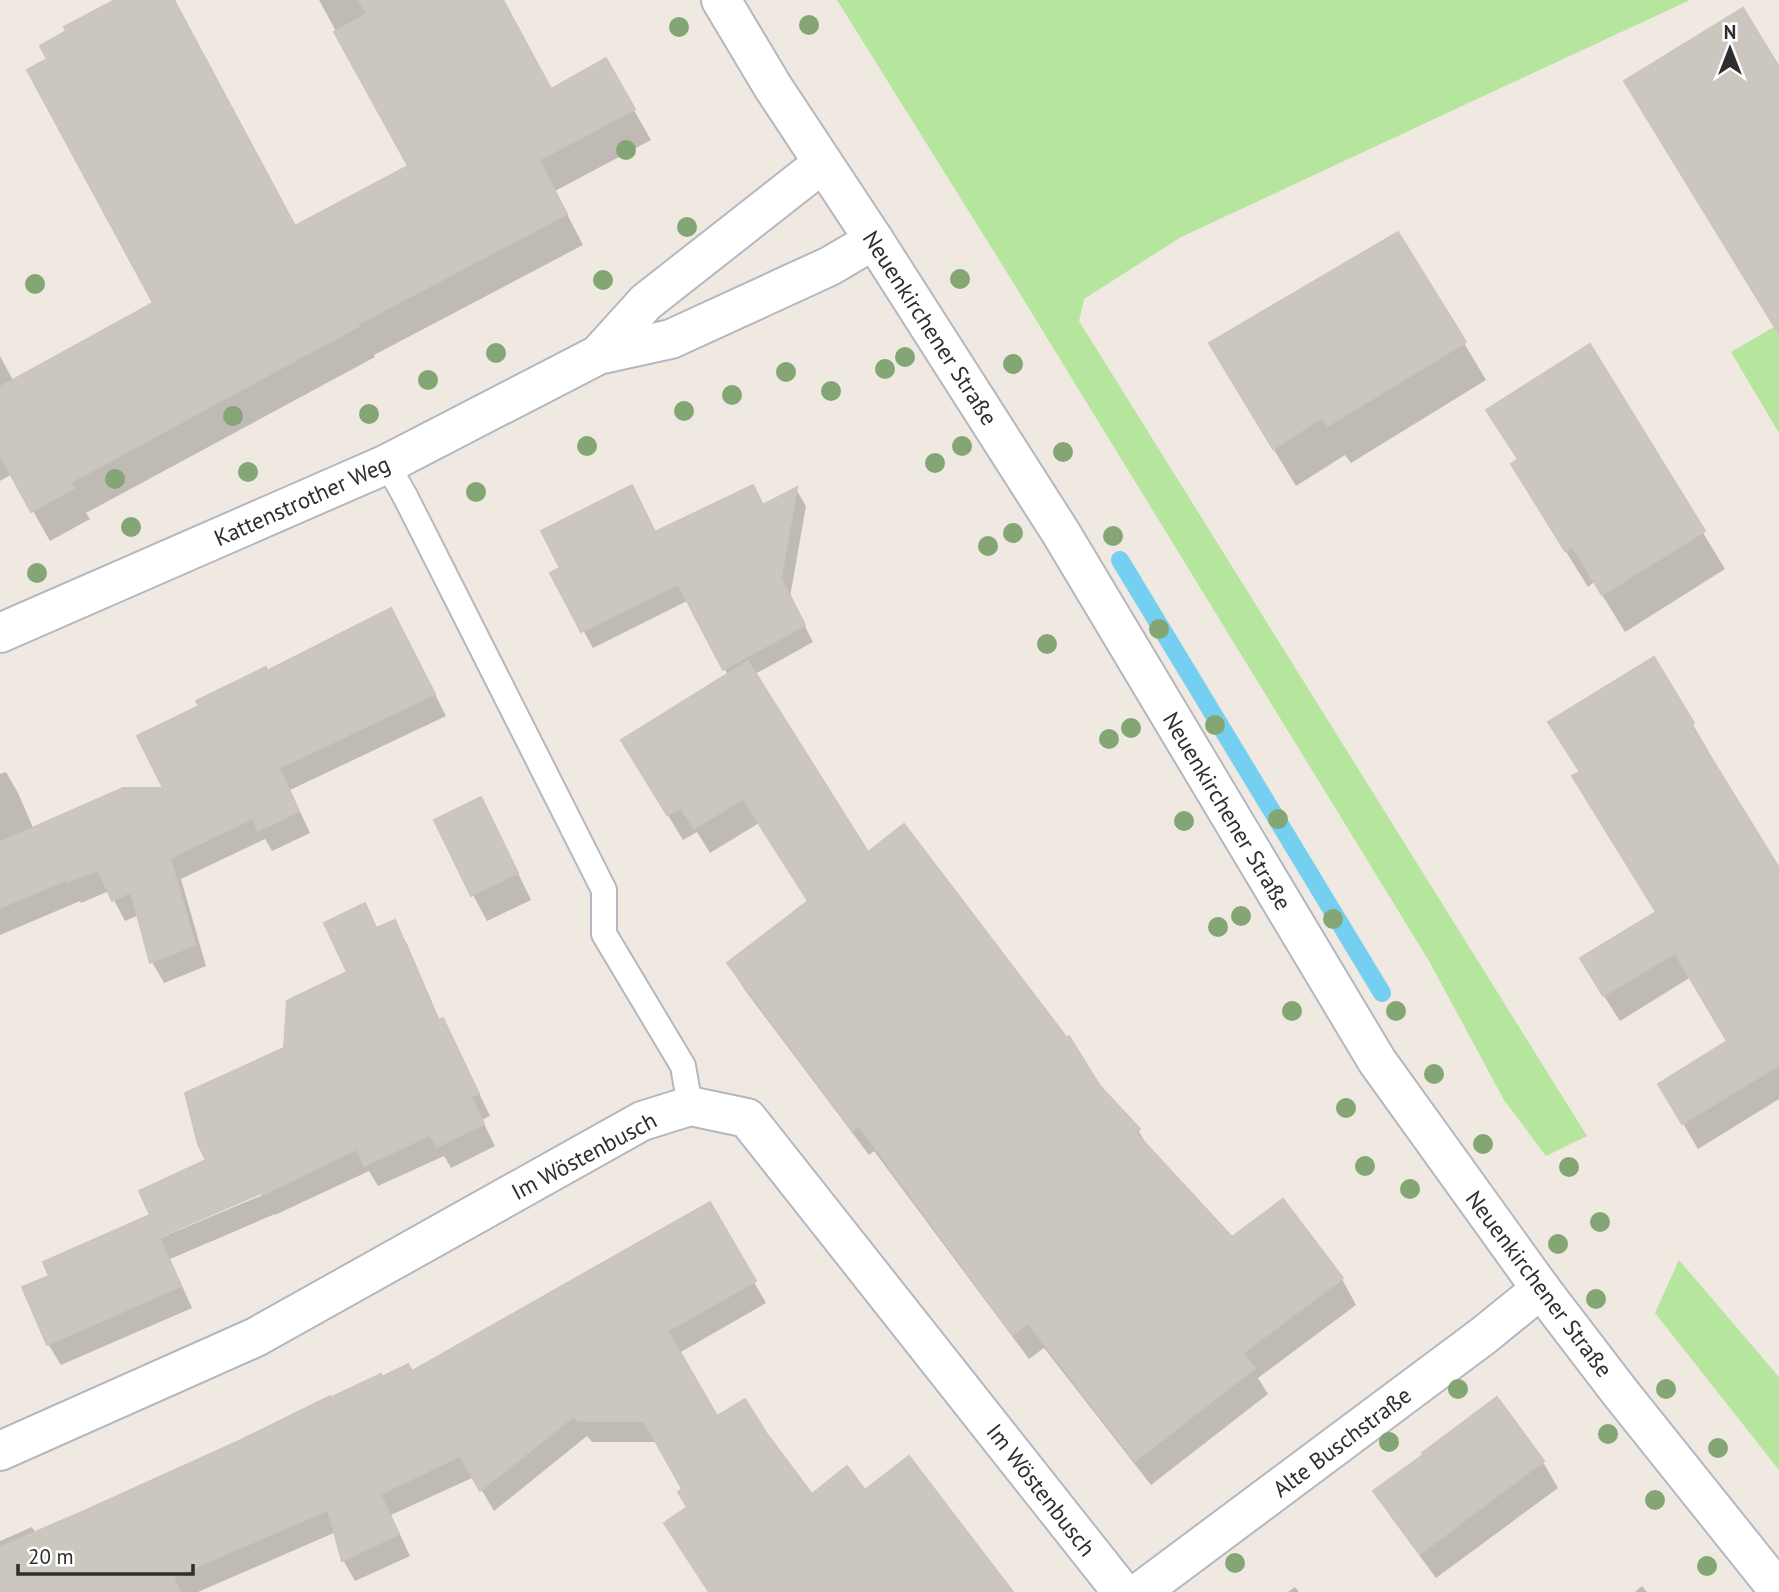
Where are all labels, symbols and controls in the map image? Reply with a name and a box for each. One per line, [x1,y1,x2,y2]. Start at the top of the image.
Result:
north arrow [1695,14,1765,84]
text: N [1724,20,1736,44]
street label: Neuenkirchener Straße [857,225,1004,430]
street label: Kattenstrother Weg [209,449,394,552]
street label: Neuenkirchener Straße [1157,706,1298,915]
street label: Im Wöstenbusch [506,1105,661,1206]
street label: Neuenkirchener Straße [1460,1185,1619,1383]
street label: Alte Buschstraße [1267,1380,1417,1503]
street label: Im Wöstenbusch [981,1418,1102,1562]
scale bar [18,1532,192,1576]
text: 20 m [28,1543,74,1570]

